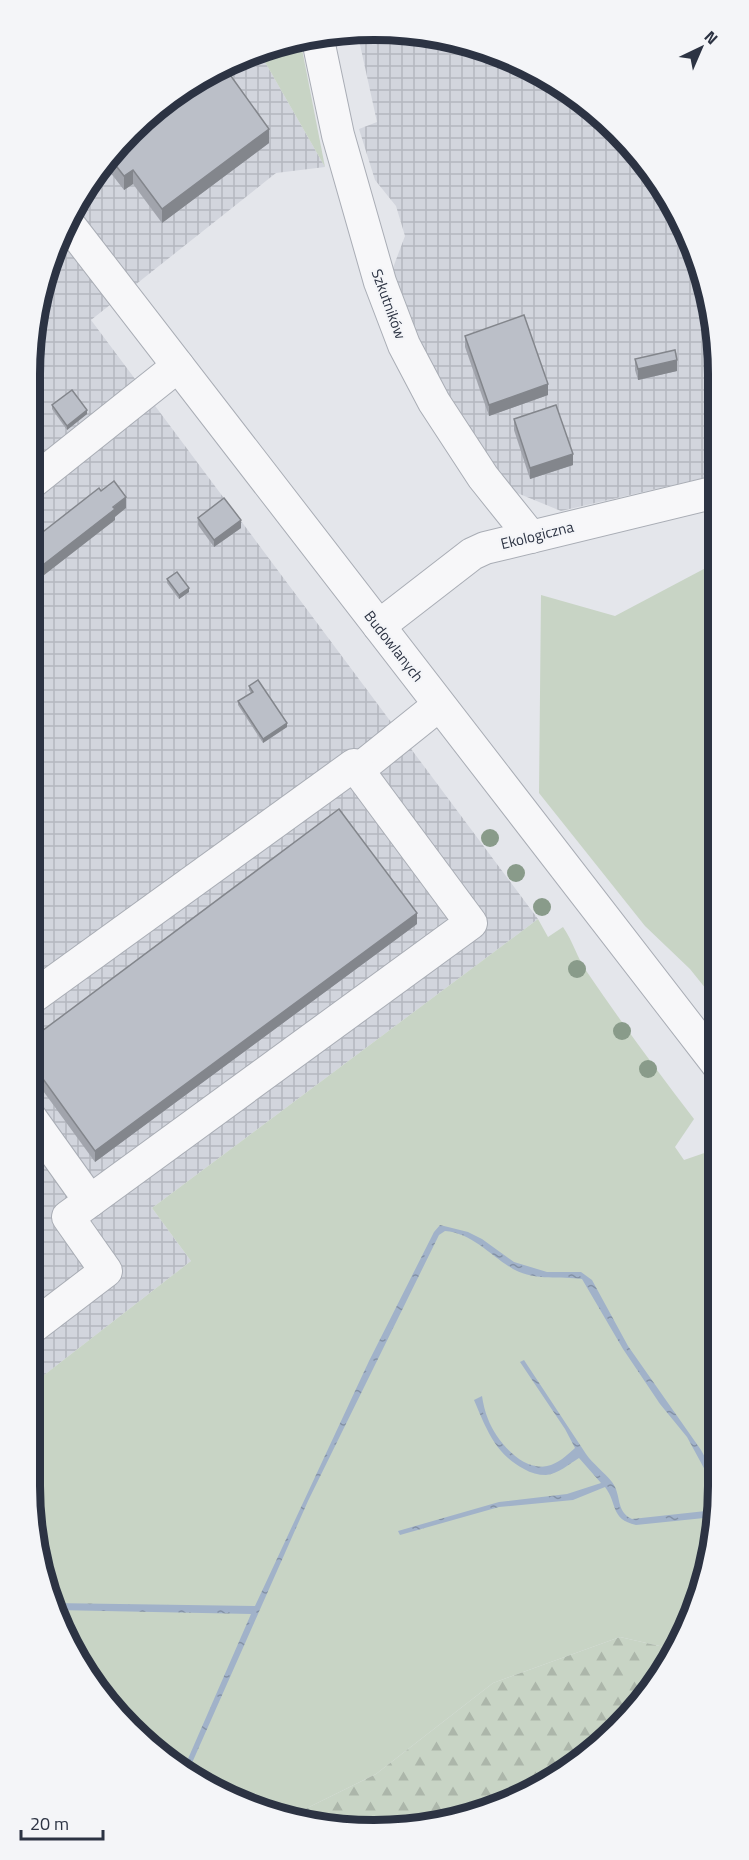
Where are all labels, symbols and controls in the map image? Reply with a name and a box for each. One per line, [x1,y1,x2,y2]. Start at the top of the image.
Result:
north arrow [671,18,731,78]
text: N [699,25,724,50]
street label: Szkutników [366,266,412,342]
street label: Ekologiczna [498,515,576,555]
street label: Budowlanych [359,605,429,687]
scale bar [21,1803,104,1841]
text: 20 m [30,1810,69,1837]

